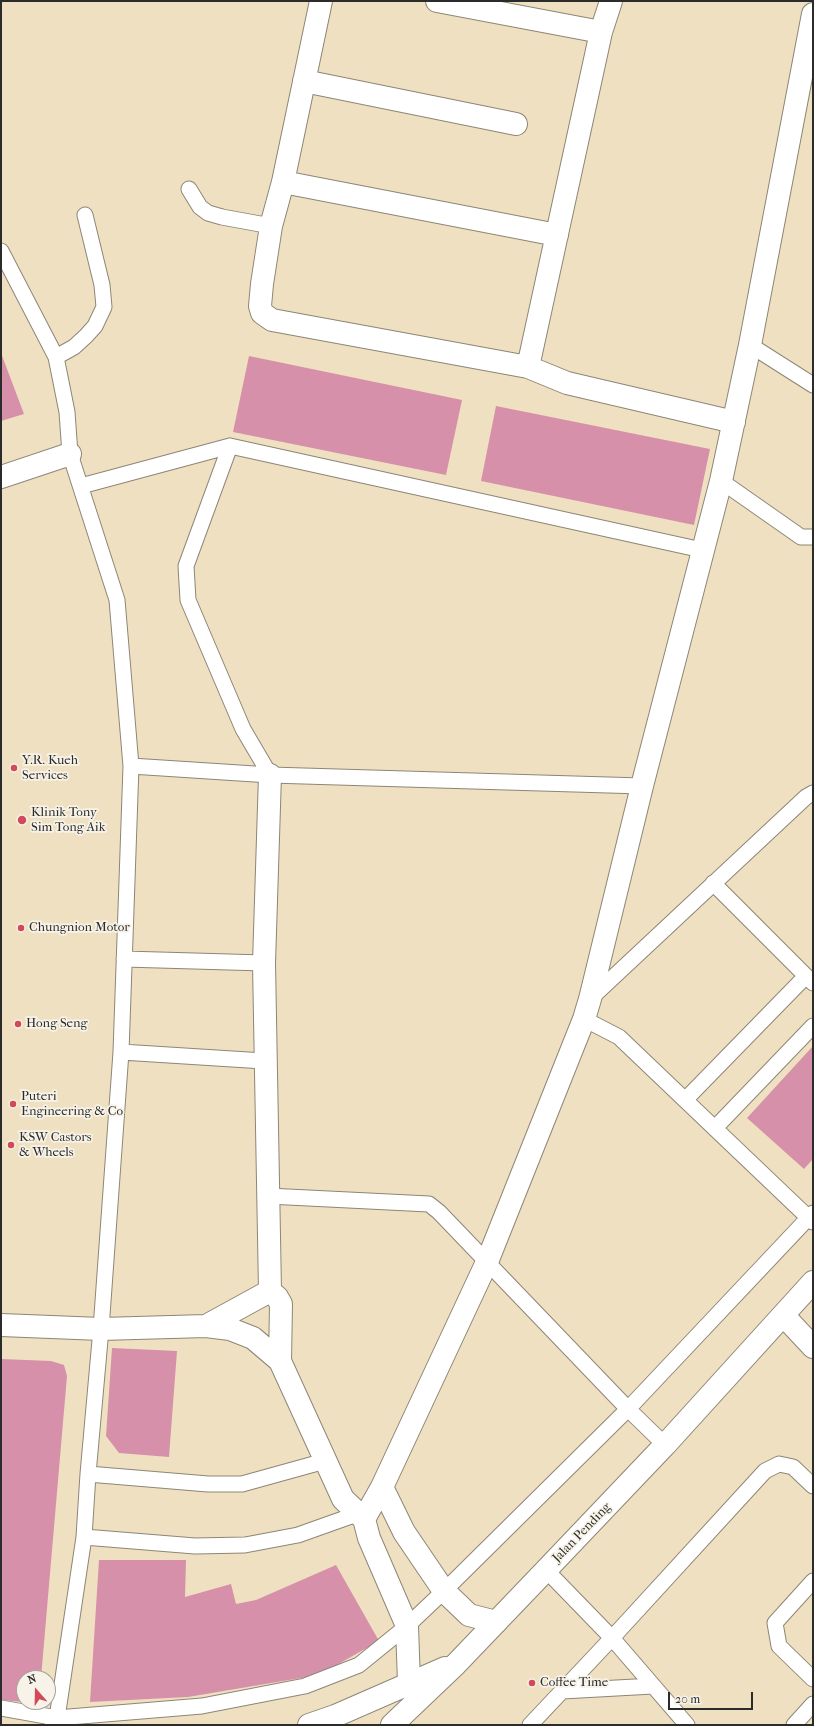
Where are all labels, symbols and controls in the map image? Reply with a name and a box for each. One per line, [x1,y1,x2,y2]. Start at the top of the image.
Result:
place label: Y.R. Kueh Services [22,753,78,784]
marker: Y.R. Kueh Services [9,763,19,773]
place label: Klinik Tony Sim Tong Aik [31,805,105,836]
marker: Klinik Tony Sim Tong Aik [16,814,28,826]
place label: Chungnion Motor [29,920,130,936]
marker: Chungnion Motor [16,923,26,933]
place label: Hong Seng [26,1016,88,1032]
marker: Hong Seng [13,1019,23,1029]
place label: Puteri Engineering & Co [21,1089,123,1120]
marker: Puteri Engineering & Co [8,1099,18,1109]
place label: KSW Castors & Wheels [19,1130,92,1161]
marker: KSW Castors & Wheels [6,1140,16,1150]
street label: Jalan Pending [549,1500,615,1566]
north arrow [16,1670,56,1710]
text: N [26,1672,38,1687]
place label: Coffee Time [540,1675,608,1691]
marker: Coffee Time [527,1678,537,1688]
scale bar [670,1684,755,1710]
text: 20 m [675,1692,700,1706]

